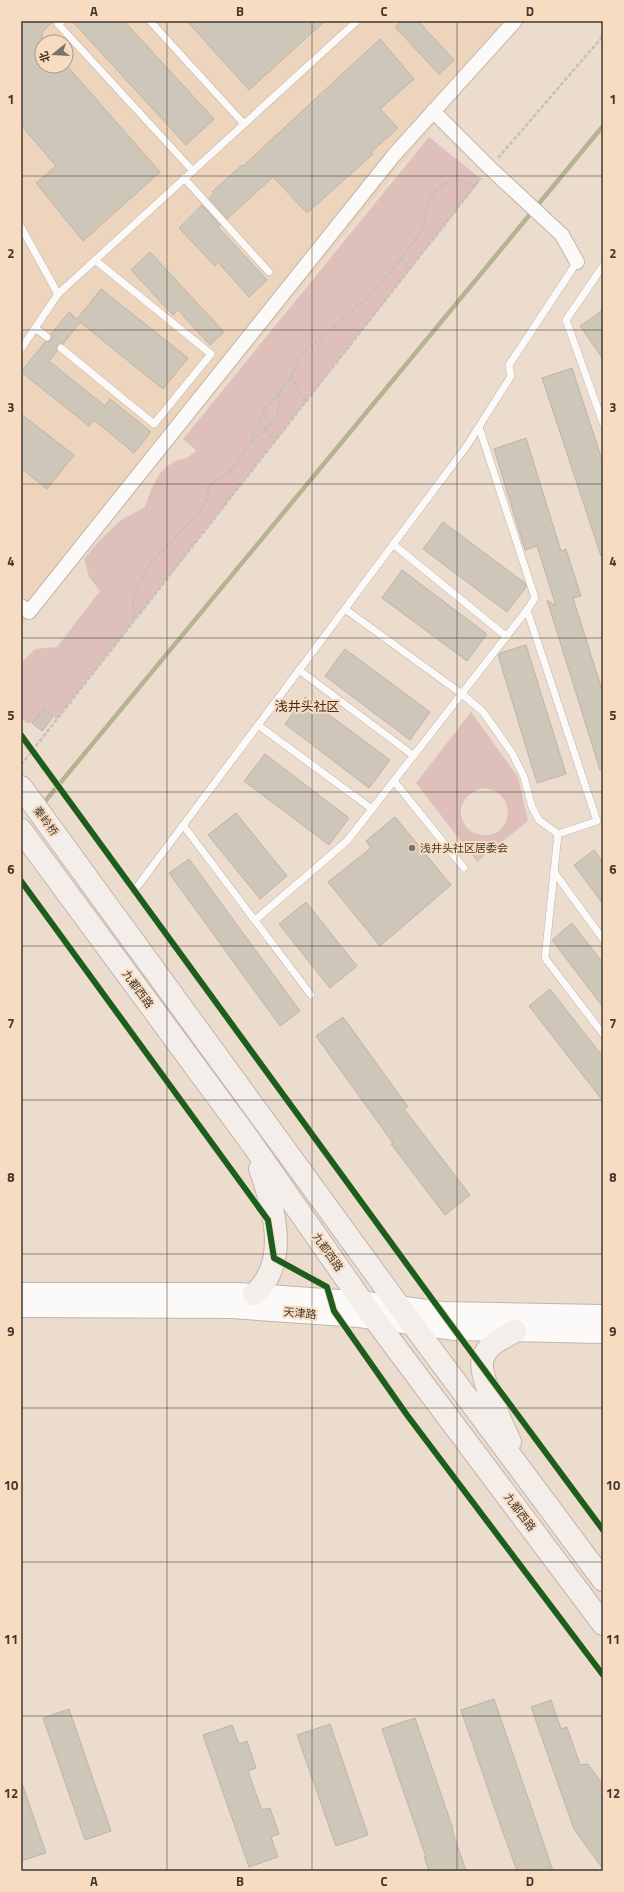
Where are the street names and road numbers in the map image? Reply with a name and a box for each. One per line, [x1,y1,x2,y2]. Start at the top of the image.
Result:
street label: 秦岭桥 [30,803,62,839]
street label: 九都西路 [119,966,157,1012]
street label: 九都西路 [309,1229,347,1275]
street label: 天津路 [283,1304,317,1322]
street label: 九都西路 [500,1490,540,1534]

